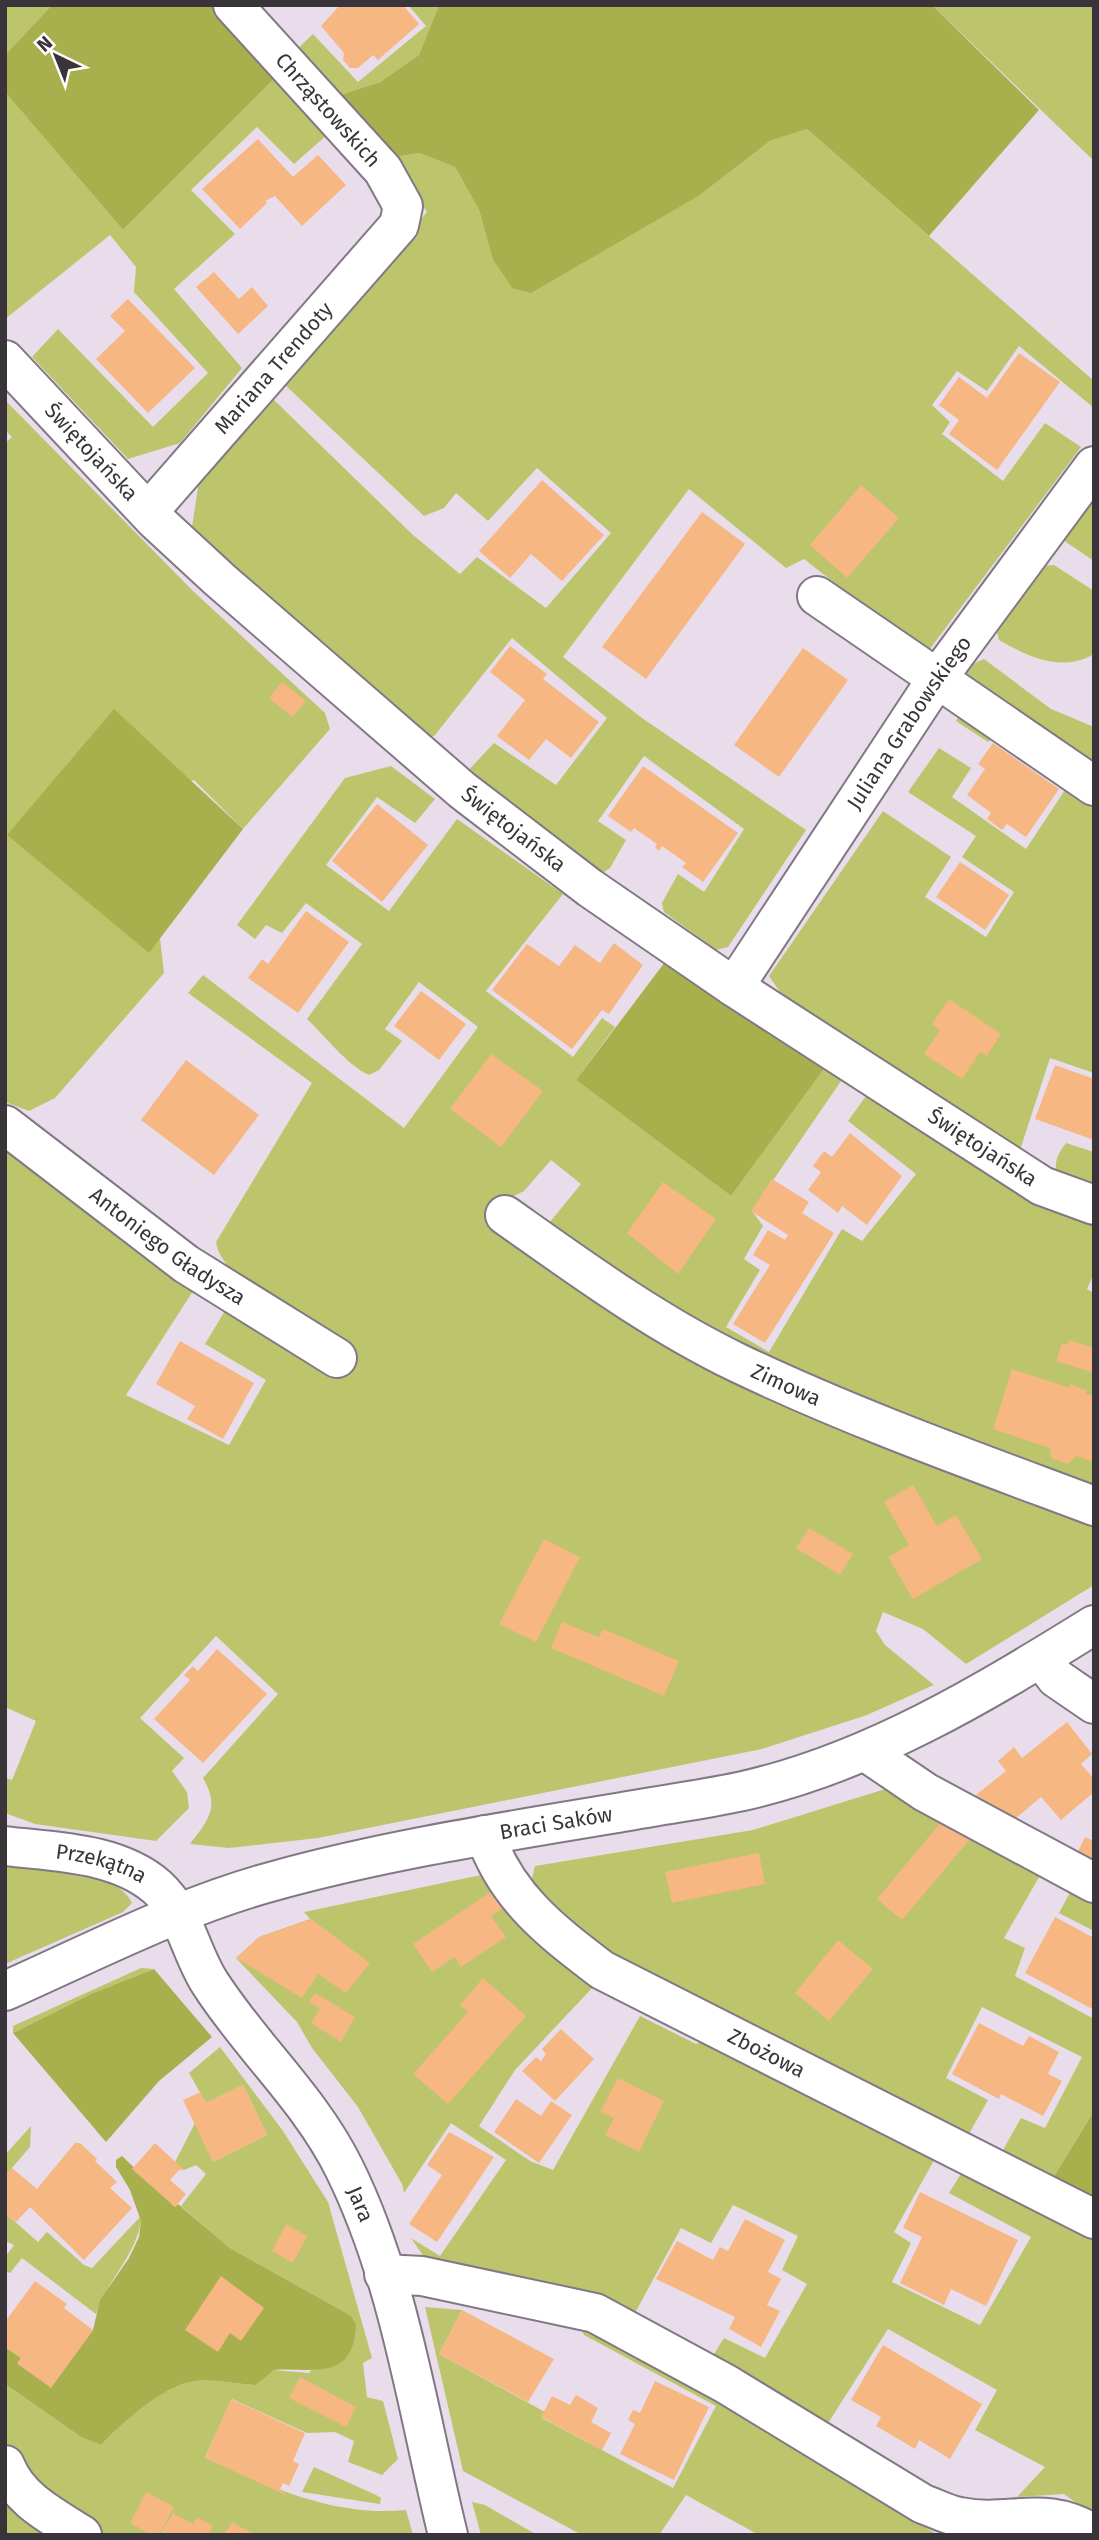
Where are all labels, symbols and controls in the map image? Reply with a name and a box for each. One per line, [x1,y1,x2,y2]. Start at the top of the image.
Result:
north arrow [21,21,91,91]
text: N [32,31,57,57]
street label: Chrząstowskich [270,47,386,173]
street label: Mariana Trendoty [209,296,339,440]
street label: Świętojańska [39,398,143,506]
street label: Juliana Grabowskiego [841,631,977,815]
street label: Świętojańska [456,781,571,878]
street label: Świętojańska [923,1103,1042,1192]
street label: Antoniego Gładysza [84,1182,250,1311]
street label: Zimowa [747,1358,825,1412]
street label: Braci Saków [498,1801,614,1845]
street label: Przekątna [54,1838,151,1889]
street label: Zbożowa [724,2023,809,2084]
street label: Jara [341,2182,379,2226]

